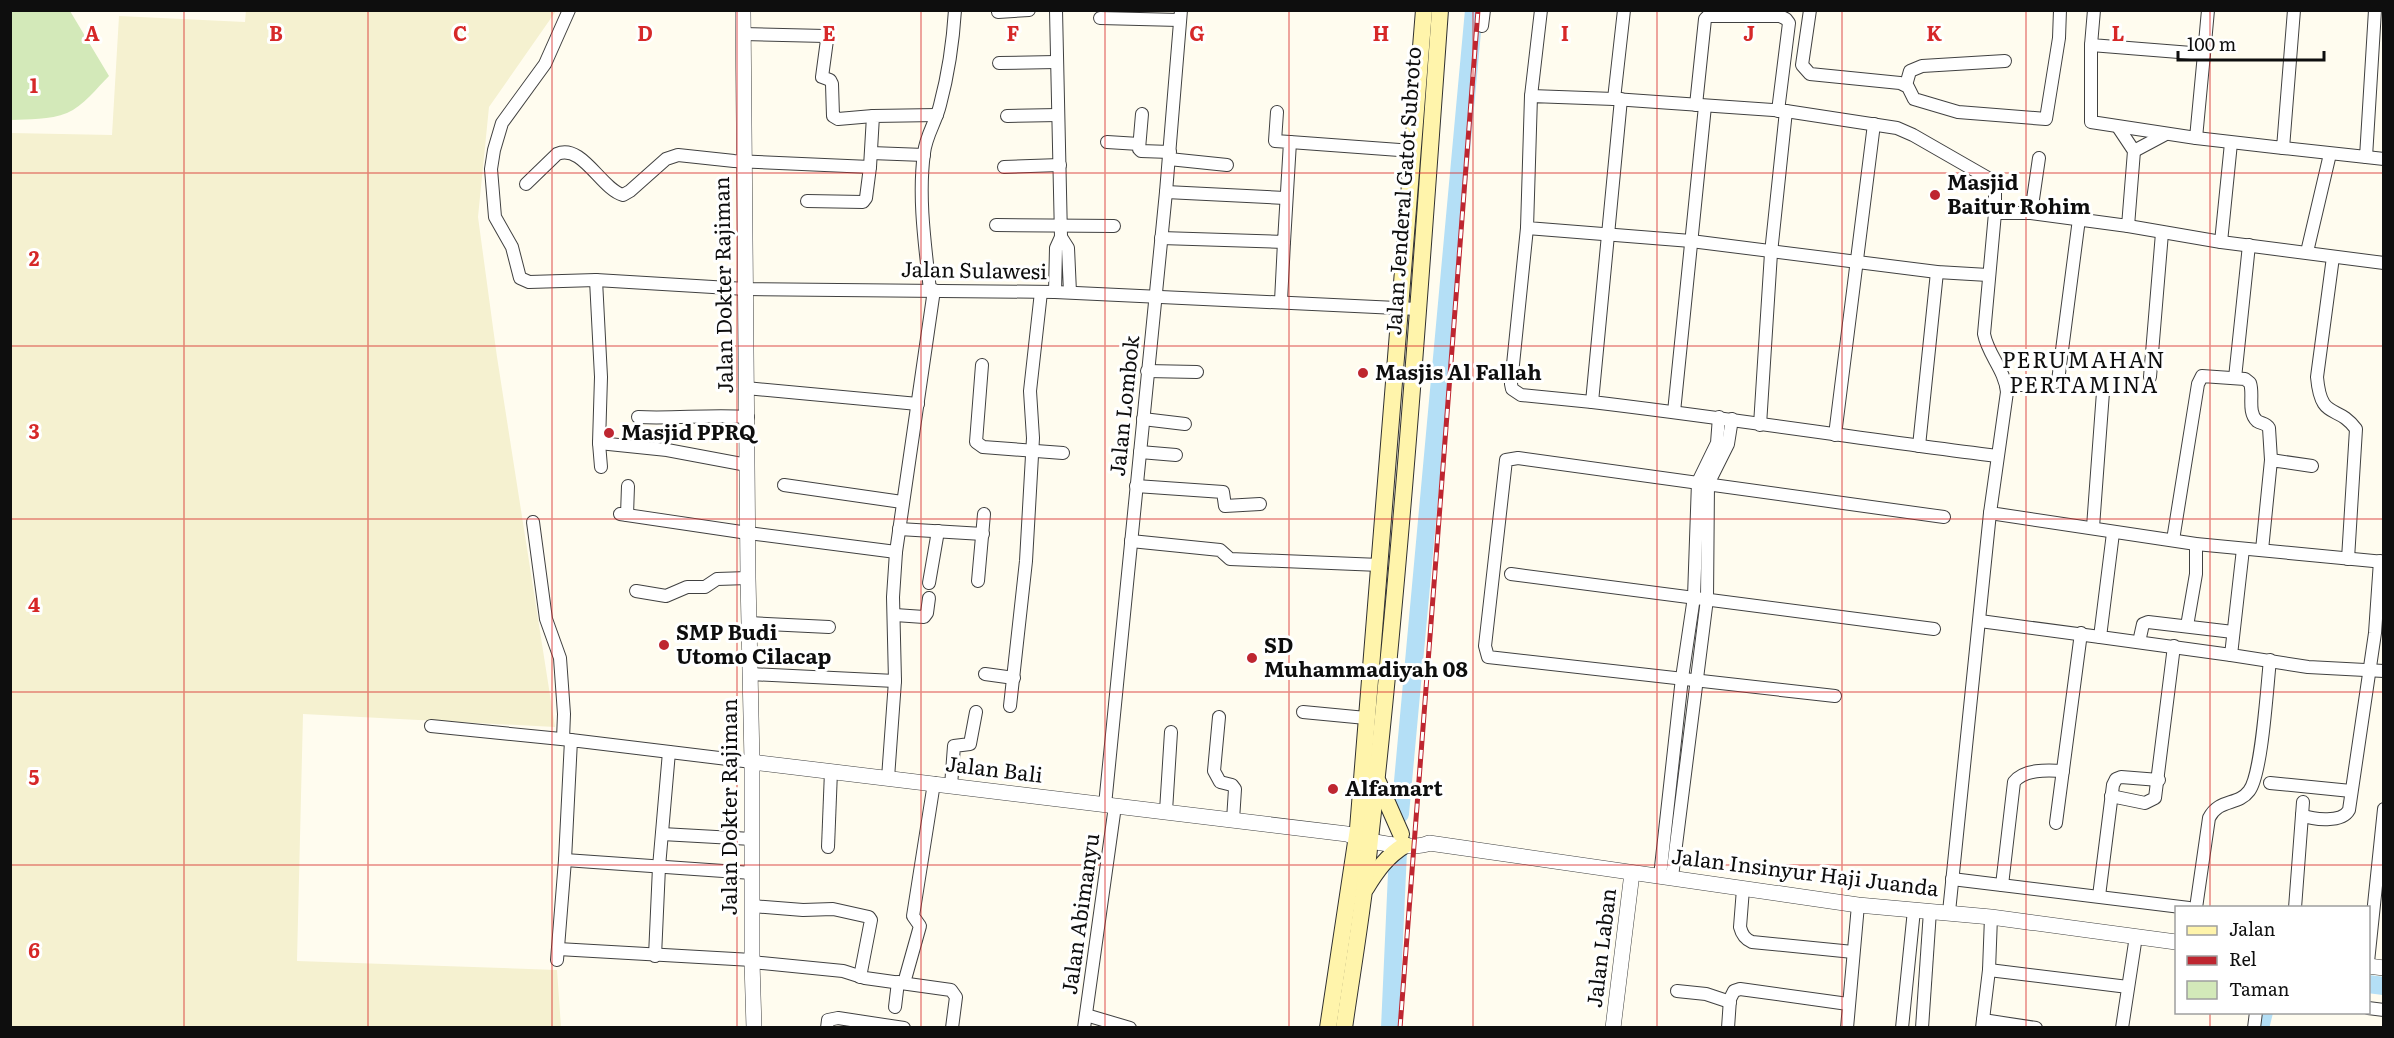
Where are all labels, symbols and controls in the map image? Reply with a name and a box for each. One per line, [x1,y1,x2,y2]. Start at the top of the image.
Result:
text: A [84,17,100,47]
text: B [269,17,283,47]
text: C [453,17,467,47]
text: D [637,17,653,47]
text: E [822,17,836,47]
text: F [1007,17,1020,47]
text: G [1189,17,1205,47]
text: H [1373,17,1389,47]
text: I [1561,17,1569,47]
text: J [1743,17,1755,47]
text: K [1926,17,1942,47]
text: L [2112,17,2125,47]
scale bar [2178,24,2324,62]
text: 100 m [2187,30,2236,57]
street label: Jalan Jenderal Gatot Subroto [1376,45,1427,336]
text: 1 [30,69,38,99]
place label: Masjid Baitur Rohim [1947,165,2091,220]
street label: Jalan Dokter Rajiman [704,176,739,394]
marker: Masjid Baitur Rohim [1928,188,1942,202]
text: 2 [29,242,40,272]
street label: Jalan Sulawesi [901,252,1048,285]
street label: Jalan Lombok [1100,334,1145,478]
district label: PERUMAHAN PERTAMINA [2002,342,2166,400]
place label: Masjis Al Fallah [1375,355,1542,386]
marker: Masjis Al Fallah [1356,366,1370,380]
text: 3 [28,415,40,445]
place label: Masjid PPRQ [621,415,759,446]
marker: Masjid PPRQ [602,426,616,440]
text: 4 [28,588,40,618]
place label: SMP Budi Utomo Cilacap [676,615,831,670]
place label: SD Muhammadiyah 08 [1264,628,1468,683]
marker: SMP Budi Utomo Cilacap [657,638,671,652]
marker: SD Muhammadiyah 08 [1245,651,1259,665]
street label: Jalan Dokter Rajiman [712,698,743,916]
street label: Jalan Bali [944,746,1045,789]
text: 5 [29,761,40,791]
place label: Alfamart [1345,771,1443,802]
marker: Alfamart [1326,782,1340,796]
street label: Jalan Abimanyu [1052,831,1105,996]
street label: Jalan Insinyur Haji Juanda [1670,839,1941,902]
street label: Jalan Laban [1577,886,1622,1009]
legend [2175,906,2370,1014]
text: Jalan [2229,915,2276,942]
text: 6 [28,934,40,964]
text: Rel [2229,945,2257,972]
text: Taman [2229,975,2290,1002]

